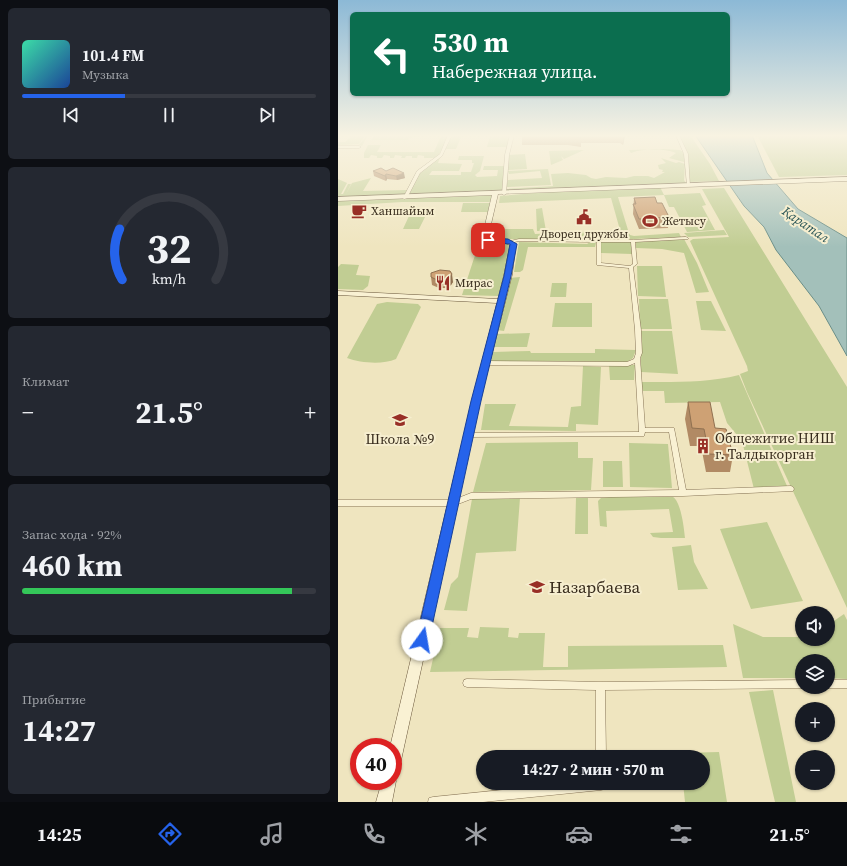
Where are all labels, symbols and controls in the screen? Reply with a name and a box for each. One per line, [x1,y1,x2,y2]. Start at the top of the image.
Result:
text: 530 m [432,23,509,61]
icon: left [366,28,418,80]
text: 101.4 FM [82,45,144,66]
text: Набережная улица. [432,59,597,84]
text: Музыка [82,66,129,83]
icon: previous [60,104,82,126]
icon: pause [158,104,180,126]
icon: next [256,104,278,126]
cafe icon: Ханшайым [350,202,368,220]
water label: Қаратал [778,202,833,247]
place label: Ханшайым [371,203,434,219]
public building icon: Дворец дружбы [575,208,593,226]
sports icon: Жетысу [641,212,659,230]
place label: Жетысу [662,213,707,229]
text: 32 [146,220,192,277]
pin [471,223,505,257]
place label: Дворец дружбы [540,226,628,242]
icon: arrive [477,229,499,251]
text: km/h [152,269,186,289]
restaurant icon: Мирас [434,274,452,292]
place label: Мирас [455,275,493,291]
text: Климат [22,373,69,390]
text: 21.5° [135,392,203,433]
text: − [22,397,34,427]
text: + [304,397,316,427]
school or university icon: Школа №9 [391,411,409,429]
place label: Общежитие НИШ г. Талдыкорган [715,428,835,464]
place label: Школа №9 [365,429,435,449]
building icon: Общежитие НИШ г. Талдыкорган [694,437,712,455]
text: Запас хода · 92% [22,526,122,543]
text: 460 km [22,545,122,586]
place label: Назарбаева [549,575,641,599]
school or university icon: Назарбаева [528,578,546,596]
map controls [795,606,835,790]
button: sound [795,606,835,646]
position arrow [401,619,443,661]
button: layers [795,654,835,694]
text: Прибытие [22,691,86,708]
button: + [795,702,835,742]
text: 14:27 [22,710,96,751]
speed limit sign: 40 [350,738,402,790]
button: − [795,750,835,790]
text: 14:27 · 2 мин · 570 m [522,759,664,780]
icon: directions [156,820,184,848]
icon: music [258,820,286,848]
icon: phone [360,820,388,848]
icon: climate [462,820,490,848]
icon: car [565,820,593,848]
icon: filters [667,820,695,848]
text: 14:25 [37,822,82,847]
text: 21.5° [769,822,810,847]

